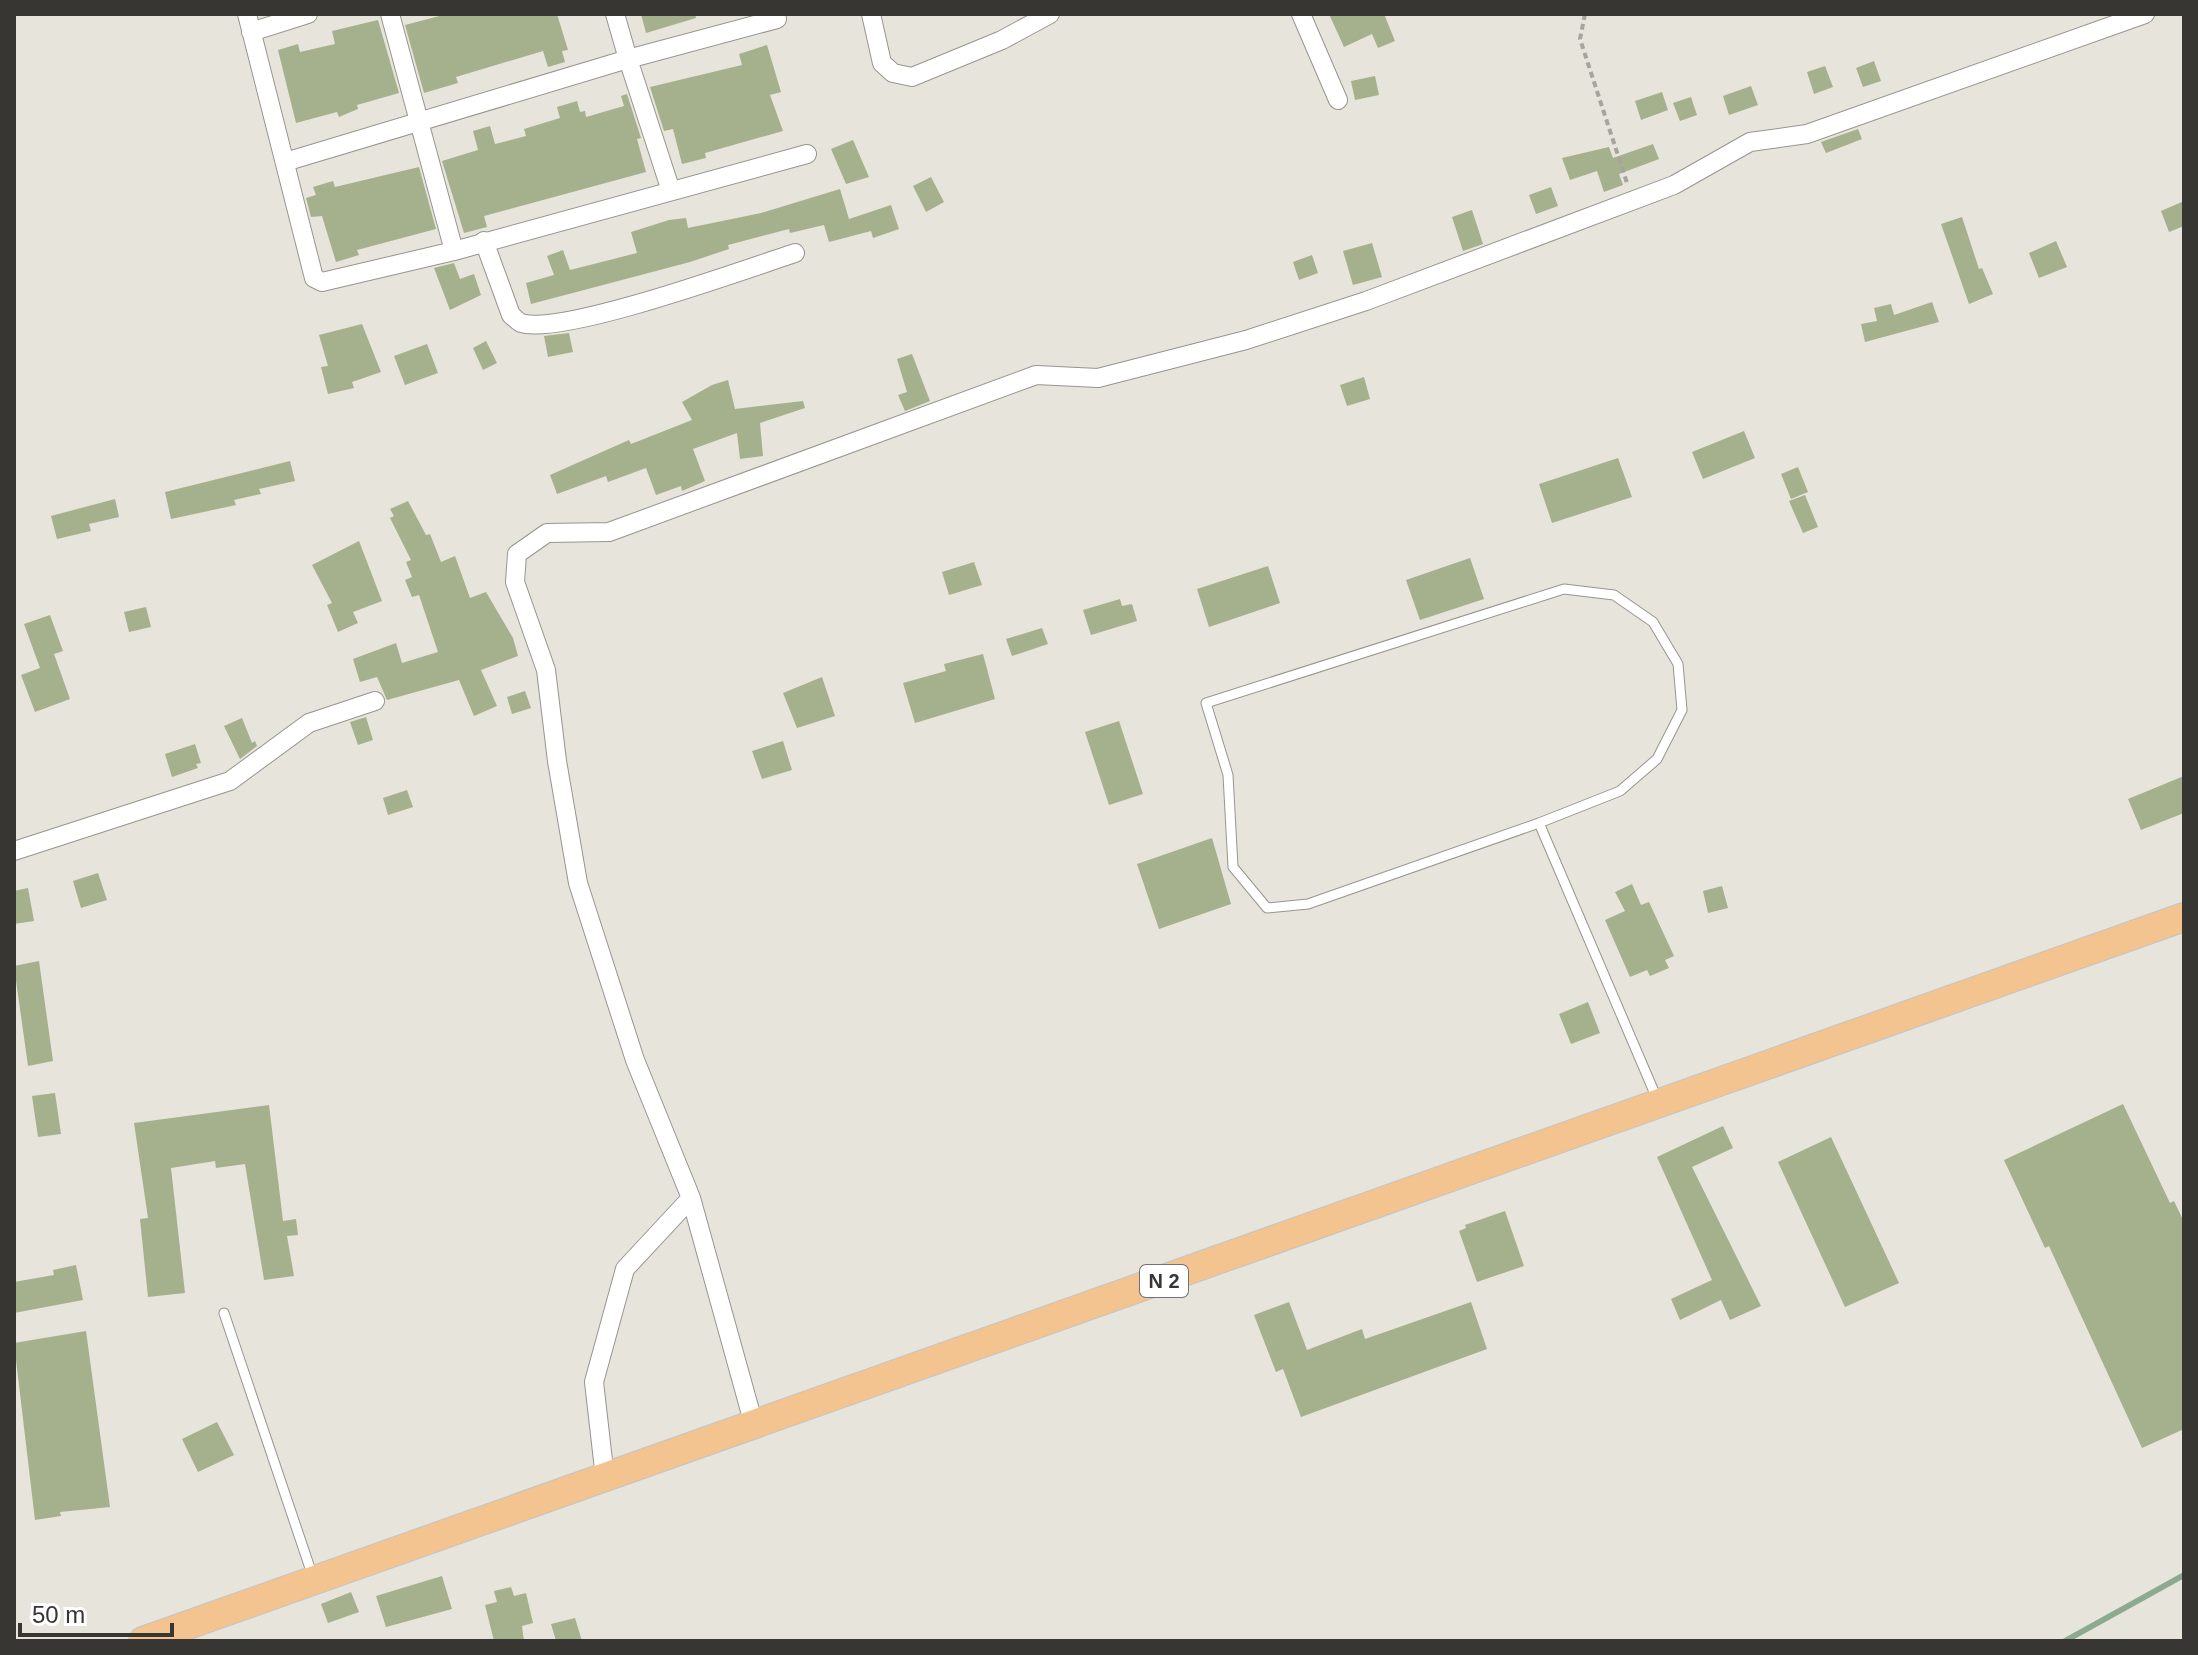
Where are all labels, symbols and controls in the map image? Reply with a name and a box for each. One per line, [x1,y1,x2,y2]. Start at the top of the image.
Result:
road number: N 2 [1140,1265,1188,1297]
scale bar [20,1587,172,1637]
text: 50 m [32,1601,85,1628]

